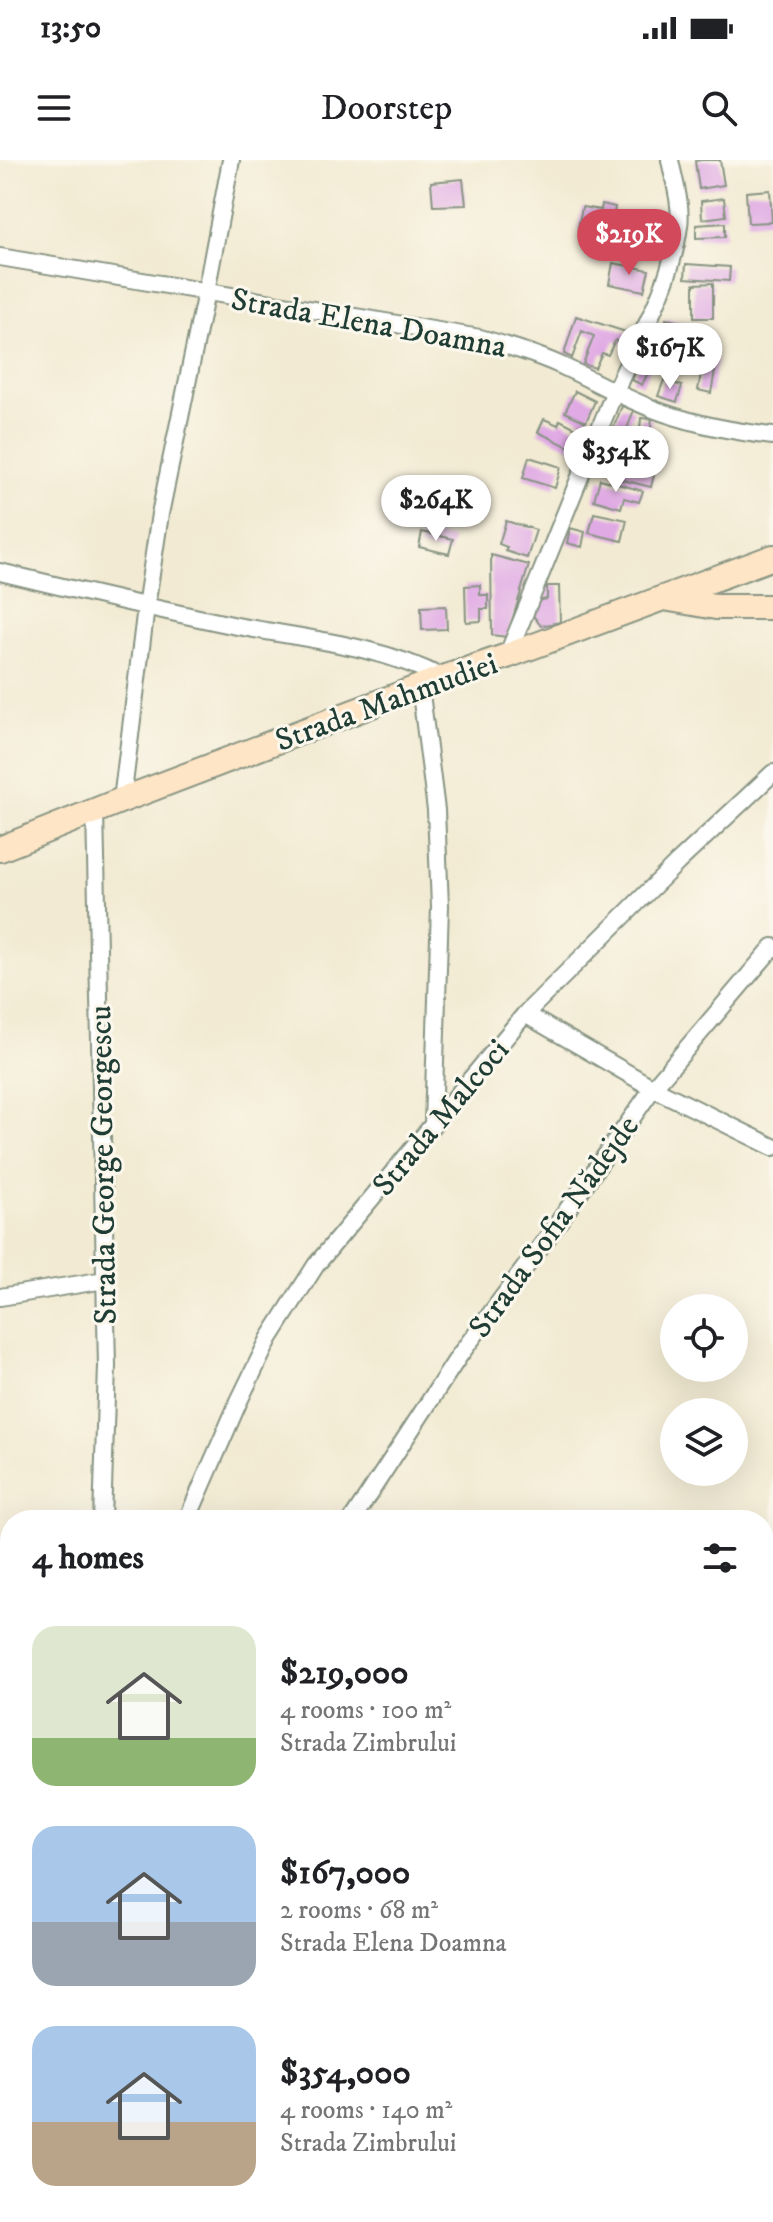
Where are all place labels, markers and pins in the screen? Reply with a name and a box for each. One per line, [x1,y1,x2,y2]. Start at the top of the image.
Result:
pin: $219K [573,209,685,277]
pin: $167K [614,323,726,391]
pin: $354K [560,426,672,494]
pin: $264K [380,475,492,543]

